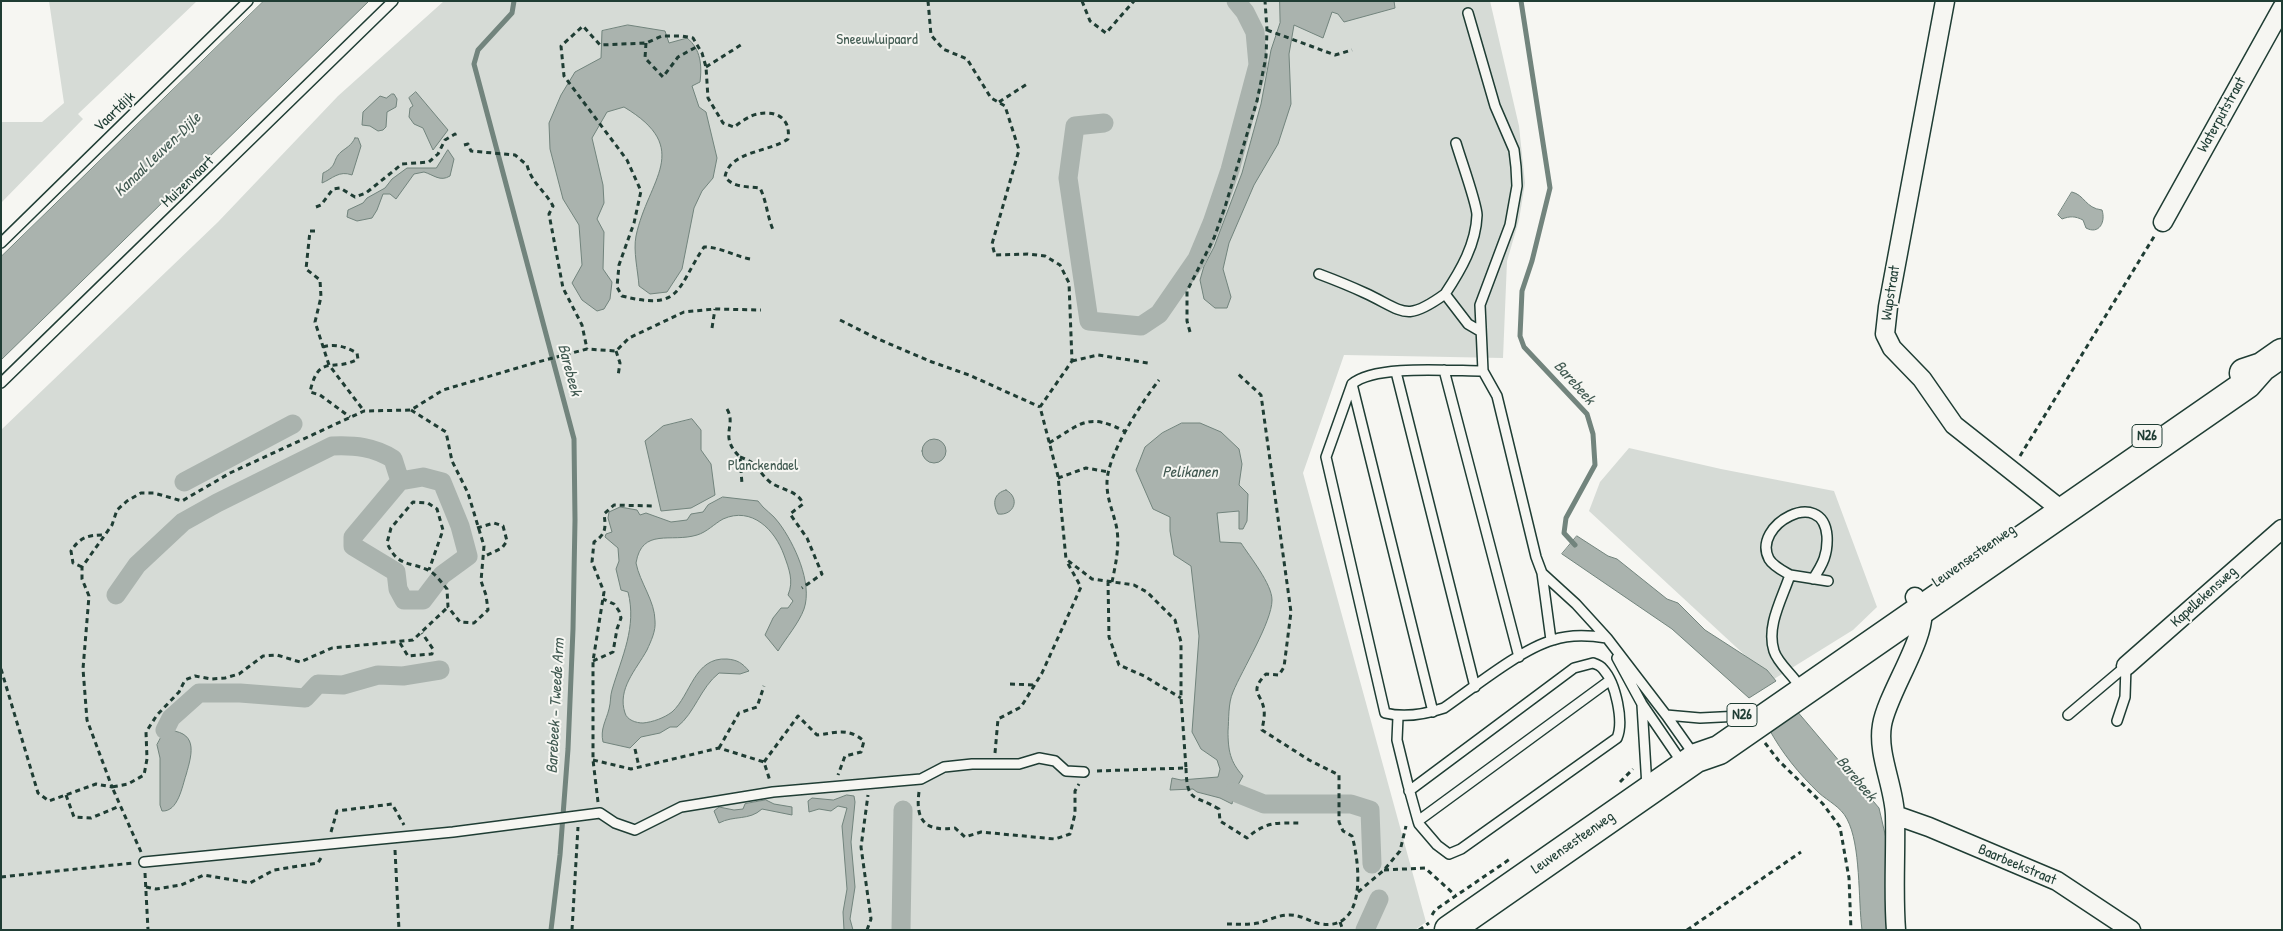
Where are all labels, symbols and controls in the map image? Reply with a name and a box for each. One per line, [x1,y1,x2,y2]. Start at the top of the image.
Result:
park label: Sneeuwluipaard [836,31,918,49]
street label: Waterputstraat [2194,74,2250,156]
street label: Vaartdijk [91,88,139,136]
water label: Kanaal Leuven-Dijle [111,109,205,201]
street label: Muizenvaart [158,153,218,211]
street label: Wupstraat [1878,264,1904,322]
water label: Barebeek [553,342,585,398]
water label: Barebeek [1549,357,1599,409]
road number: N26 [2132,424,2162,448]
park label: Planckendael [728,457,798,475]
water label: Pelikanen [1162,463,1218,483]
street label: Leuvensesteenweg [1929,521,2019,591]
street label: Kapellekensweg [2167,563,2241,631]
water label: Barebeek - Tweede Arm [543,638,569,774]
road number: N26 [1727,704,1757,726]
water label: Barebeek [1832,753,1880,805]
street label: Leuvensesteenweg [1528,808,1618,878]
street label: Baarbeekstraat [1975,840,2059,890]

